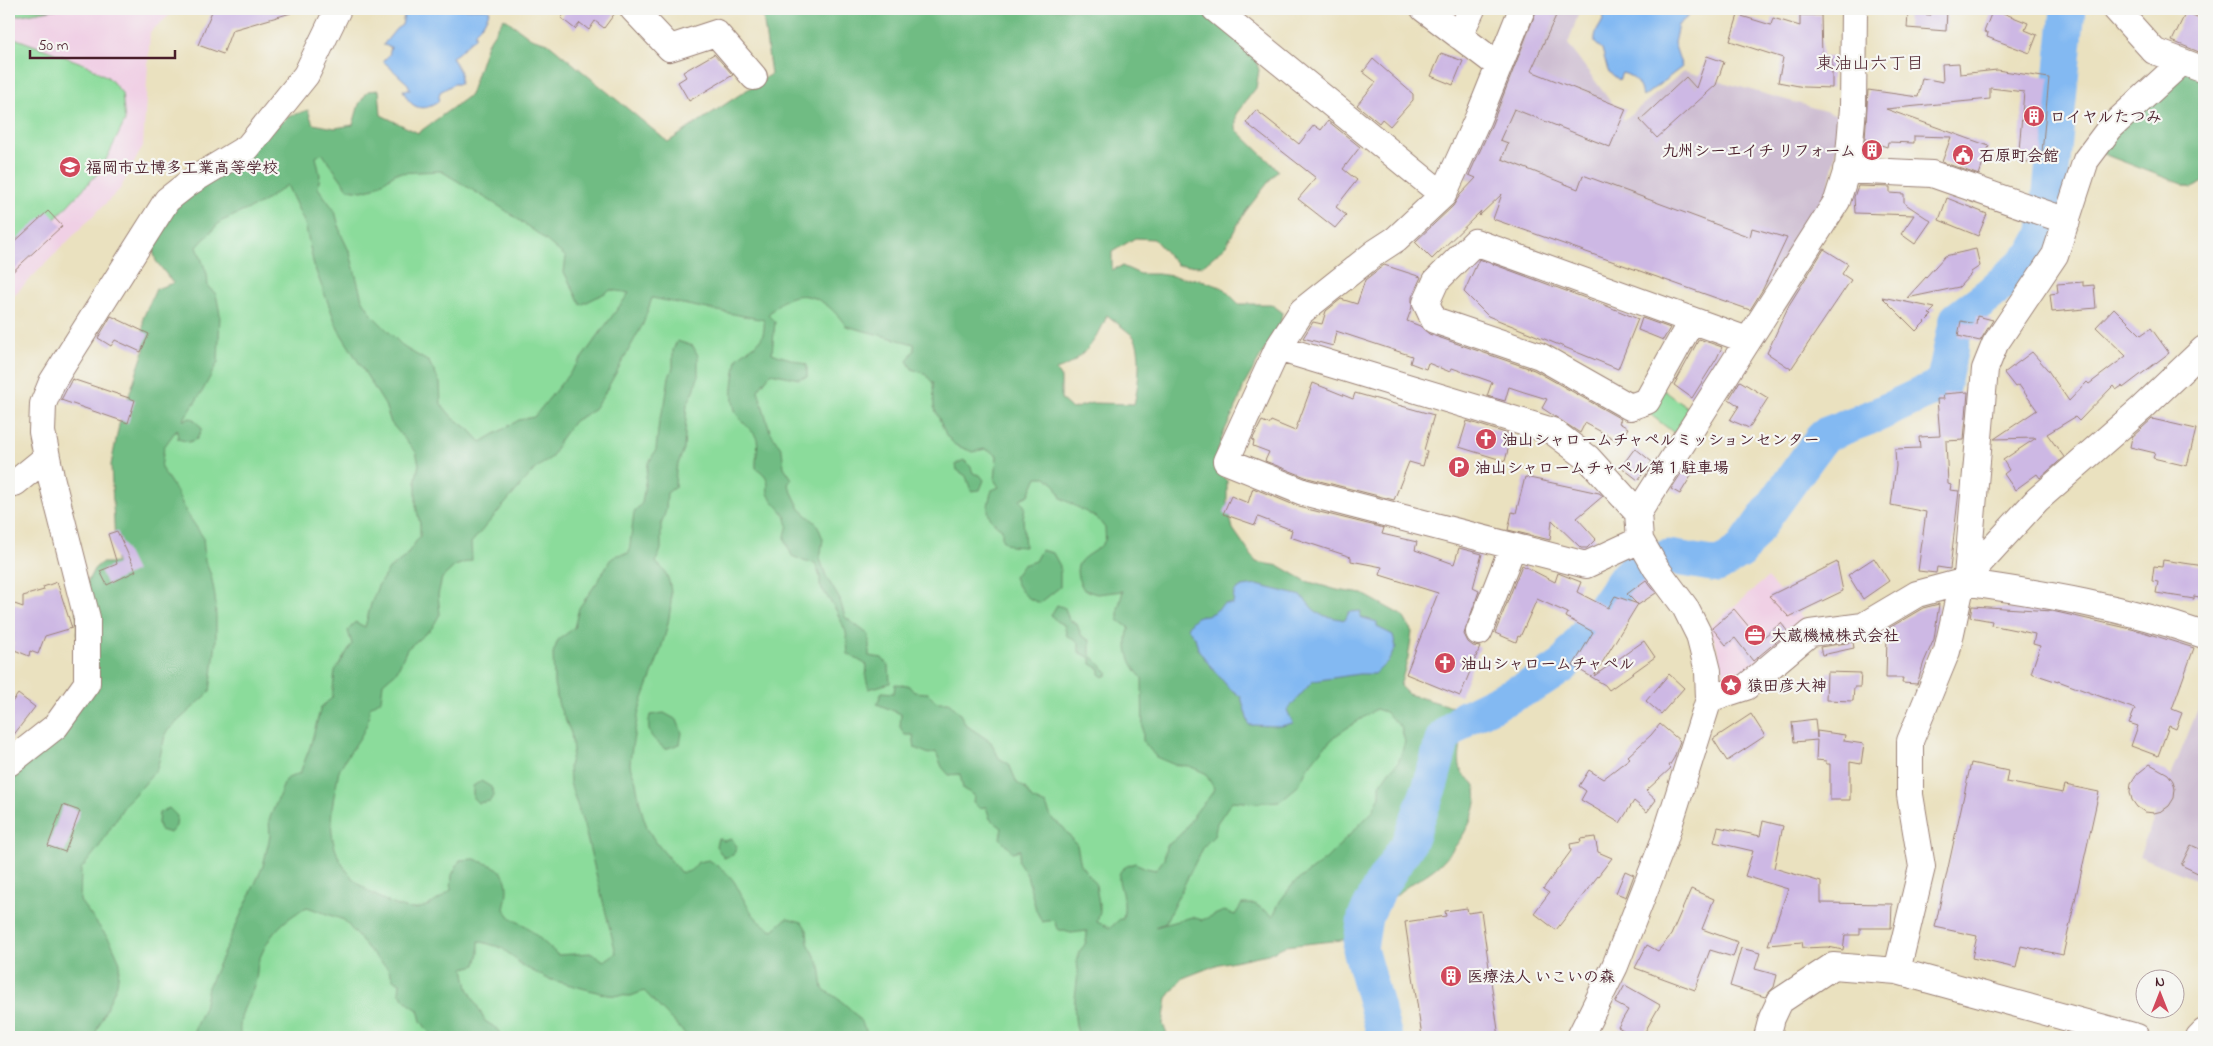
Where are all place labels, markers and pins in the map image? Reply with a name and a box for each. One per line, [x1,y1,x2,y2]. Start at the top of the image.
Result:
building icon: ロイヤルたつみ [2022,104,2046,128]
place label: ロイヤルたつみ [2050,106,2162,130]
building icon: 九州シーエイチ リフォーム [1860,138,1884,162]
place label: 九州シーエイチ リフォーム [1662,140,1856,164]
public building icon: 石原町会館 [1951,143,1975,167]
place label: 石原町会館 [1979,145,2059,169]
school or university icon: 福岡市立博多工業高等学校 [58,155,82,179]
place label: 福岡市立博多工業高等学校 [86,157,278,181]
church icon: 油山シャロームチャペルミッションセンター [1474,427,1498,451]
place label: 油山シャロームチャペルミッションセンター [1502,429,1820,453]
parking icon: 油山シャロームチャペル第１駐車場 [1447,455,1471,479]
place label: 油山シャロームチャペル第１駐車場 [1475,457,1729,481]
office icon: 大蔵機械株式会社 [1743,623,1767,647]
place label: 大蔵機械株式会社 [1771,625,1899,649]
church icon: 油山シャロームチャペル [1433,651,1457,675]
place label: 油山シャロームチャペル [1461,653,1635,677]
place icon: 猿田彦大神 [1719,673,1743,697]
place label: 猿田彦大神 [1747,675,1827,699]
building icon: 医療法人 いこいの森 [1439,964,1463,988]
place label: 医療法人 いこいの森 [1467,966,1615,990]

